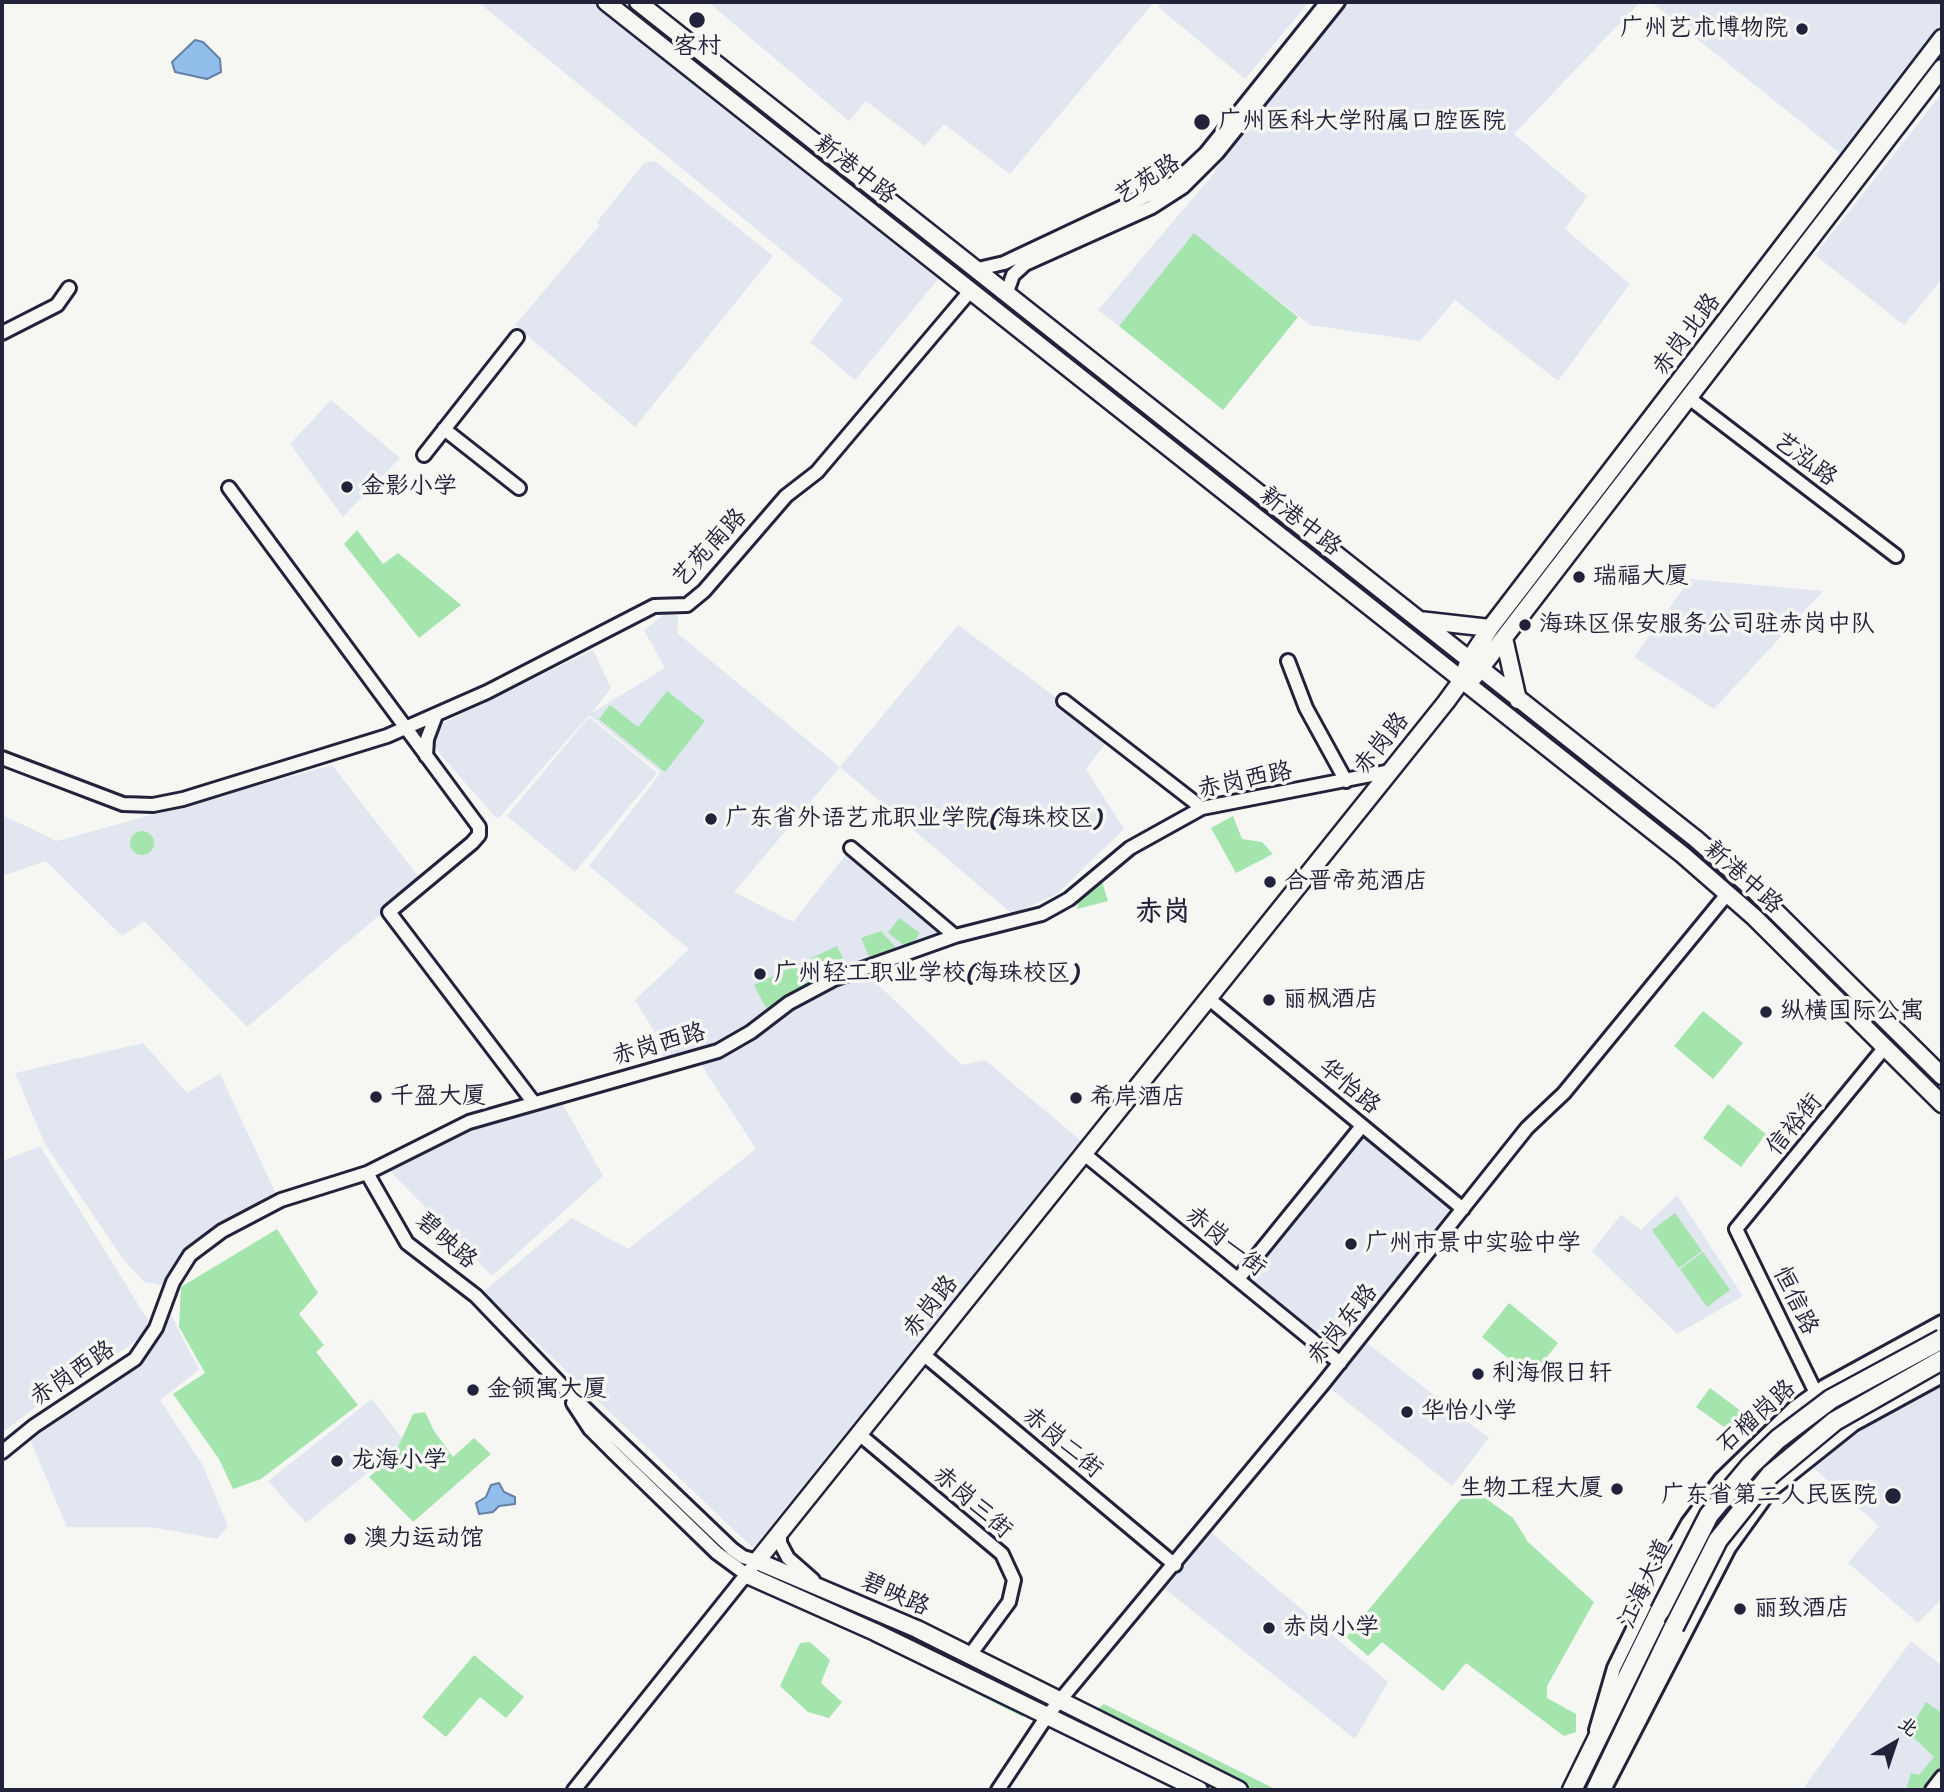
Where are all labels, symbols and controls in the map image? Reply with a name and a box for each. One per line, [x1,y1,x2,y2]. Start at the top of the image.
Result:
marker: 客村 [687,10,707,30]
place label: 广州艺术博物院 [1620,15,1788,43]
marker: 广州艺术博物院 [1794,21,1810,37]
place label: 客村 [673,33,721,61]
place label: 广州医科大学附属口腔医院 [1218,108,1506,136]
marker: 广州医科大学附属口腔医院 [1192,112,1212,132]
street label: 新港中路 [808,129,902,211]
street label: 艺苑路 [1110,149,1186,211]
street label: 赤岗北路 [1647,288,1727,382]
street label: 艺泓路 [1768,427,1842,493]
place label: 金影小学 [361,473,457,501]
marker: 金影小学 [339,479,355,495]
street label: 新港中路 [1253,481,1347,563]
street label: 艺苑南路 [667,503,753,593]
place label: 瑞福大厦 [1593,563,1689,591]
marker: 瑞福大厦 [1571,569,1587,585]
place label: 海珠区保安服务公司驻赤岗中队 [1539,611,1875,639]
marker: 海珠区保安服务公司驻赤岗中队 [1517,617,1533,633]
street label: 赤岗路 [1348,707,1416,781]
street label: 赤岗西路 [1195,757,1295,805]
place label: 广东省外语艺术职业学院(海珠校区) [725,805,1102,833]
marker: 广东省外语艺术职业学院(海珠校区) [703,811,719,827]
street label: 新港中路 [1698,835,1788,921]
place label: 合晋帝苑酒店 [1284,868,1428,896]
marker: 合晋帝苑酒店 [1262,874,1278,890]
district label: 赤岗 [1135,896,1191,930]
place label: 广州轻工职业学校(海珠校区) [774,960,1079,988]
marker: 广州轻工职业学校(海珠校区) [752,966,768,982]
place label: 丽枫酒店 [1283,986,1379,1014]
marker: 丽枫酒店 [1261,992,1277,1008]
place label: 纵横国际公寓 [1780,998,1924,1026]
marker: 纵横国际公寓 [1758,1004,1774,1020]
street label: 赤岗西路 [609,1018,709,1072]
street label: 华怡路 [1312,1053,1386,1121]
place label: 千盈大厦 [390,1083,486,1111]
place label: 希岸酒店 [1090,1084,1186,1112]
street label: 信裕街 [1761,1088,1829,1162]
marker: 千盈大厦 [368,1089,384,1105]
marker: 希岸酒店 [1068,1090,1084,1106]
street label: 赤岗一街 [1179,1201,1271,1283]
street label: 碧映路 [409,1207,483,1275]
place label: 广州市景中实验中学 [1365,1230,1581,1258]
marker: 广州市景中实验中学 [1343,1236,1359,1252]
street label: 恒信路 [1766,1262,1824,1340]
street label: 赤岗路 [897,1270,965,1344]
street label: 赤岗东路 [1302,1279,1384,1371]
street label: 赤岗西路 [25,1335,121,1413]
place label: 利海假日轩 [1492,1360,1612,1388]
marker: 利海假日轩 [1470,1366,1486,1382]
street label: 石榴岗路 [1712,1374,1802,1460]
place label: 金领寓大厦 [487,1376,607,1404]
marker: 金领寓大厦 [465,1382,481,1398]
place label: 华怡小学 [1421,1398,1517,1426]
street label: 赤岗二街 [1016,1401,1108,1485]
marker: 华怡小学 [1399,1404,1415,1420]
place label: 龙海小学 [351,1447,447,1475]
marker: 龙海小学 [329,1453,345,1469]
street label: 赤岗三街 [926,1461,1018,1545]
place label: 生物工程大厦 [1459,1475,1603,1503]
marker: 生物工程大厦 [1609,1481,1625,1497]
place label: 广东省第二人民医院 [1661,1482,1877,1510]
marker: 广东省第二人民医院 [1883,1486,1903,1506]
place label: 澳力运动馆 [364,1525,484,1553]
marker: 澳力运动馆 [342,1531,358,1547]
street label: 江海大道 [1613,1534,1679,1634]
street label: 碧映路 [856,1567,934,1623]
place label: 丽致酒店 [1754,1595,1850,1623]
marker: 丽致酒店 [1732,1601,1748,1617]
place label: 赤岗小学 [1283,1614,1379,1642]
marker: 赤岗小学 [1261,1620,1277,1636]
text: 北 [1891,1707,1926,1745]
north arrow [1860,1708,1930,1778]

